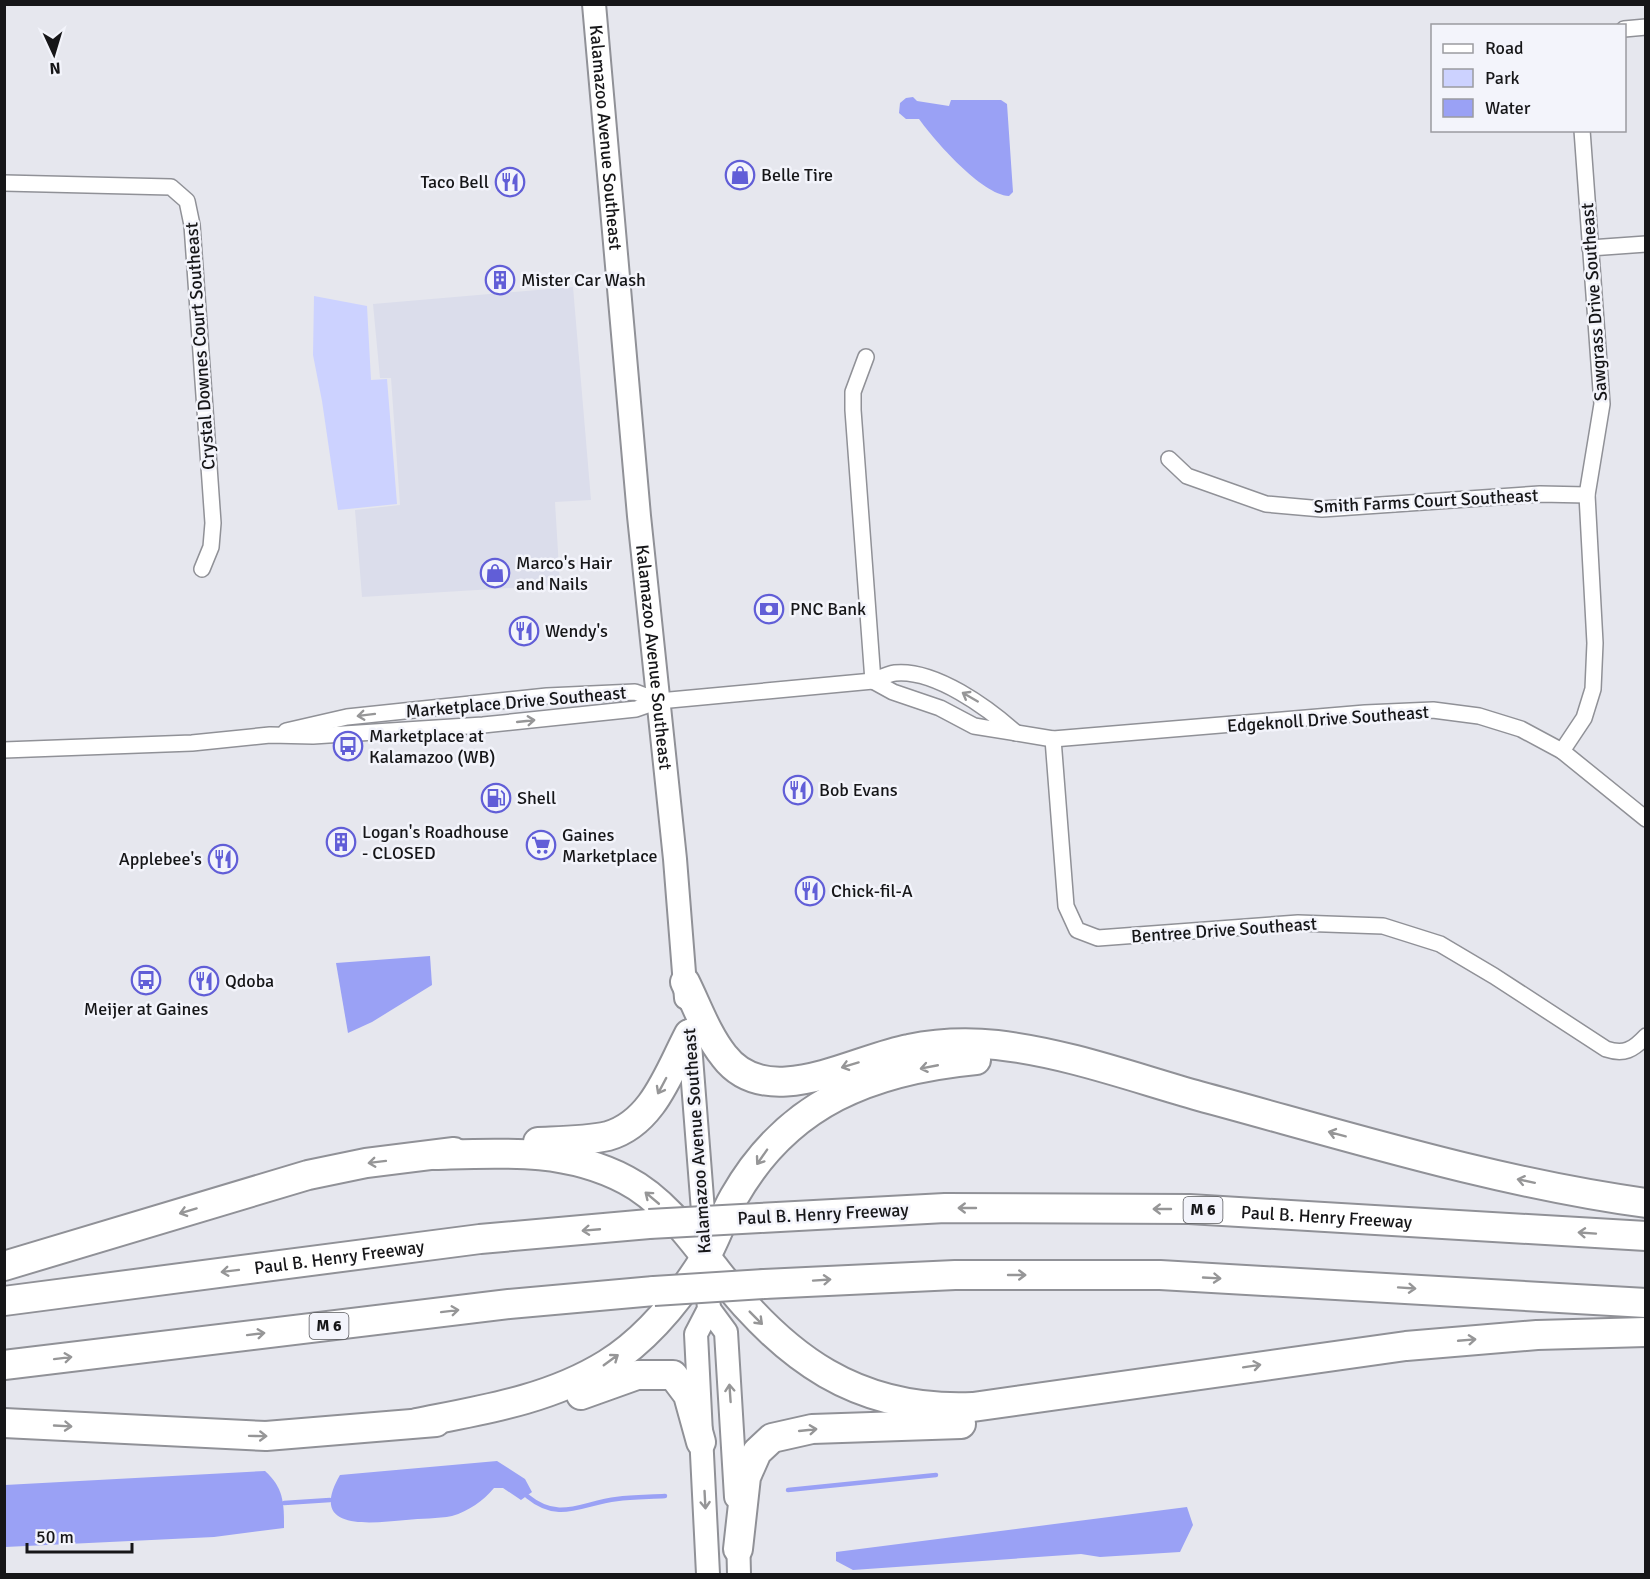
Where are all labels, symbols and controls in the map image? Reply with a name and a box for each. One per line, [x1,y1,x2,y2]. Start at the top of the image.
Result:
north arrow [24,24,84,84]
street label: Kalamazoo Avenue Southeast [585,24,627,251]
legend [1431,24,1626,132]
text: Road [1485,37,1524,59]
text: N [49,58,61,78]
text: Park [1485,67,1520,89]
text: Water [1485,97,1531,119]
shop icon: Belle Tire [724,159,756,191]
place label: Belle Tire [761,164,833,186]
restaurant icon: Taco Bell [494,166,526,198]
place label: Taco Bell [420,171,489,193]
street label: Sawgrass Drive Southeast [1576,202,1612,402]
street label: Crystal Downes Court Southeast [180,221,220,471]
building icon: Mister Car Wash [484,264,516,296]
place label: Mister Car Wash [521,269,646,291]
street label: Smith Farms Court Southeast [1313,484,1539,518]
street label: Kalamazoo Avenue Southeast [631,544,677,771]
place label: Marco's Hair and Nails [516,552,612,595]
shop icon: Marco's Hair and Nails [479,557,511,589]
bank icon: PNC Bank [753,593,785,625]
place label: PNC Bank [790,598,866,620]
restaurant icon: Wendy's [508,615,540,647]
place label: Wendy's [545,620,608,642]
street label: Marketplace Drive Southeast [405,681,627,723]
one-way arrow [962,691,979,703]
street label: Edgeknoll Drive Southeast [1226,701,1430,737]
one-way arrow [357,709,377,720]
one-way arrow [515,715,535,726]
place label: Marketplace at Kalamazoo (WB) [369,725,495,768]
bus stop icon: Marketplace at Kalamazoo (WB) [332,730,364,762]
restaurant icon: Bob Evans [782,774,814,806]
place label: Bob Evans [819,779,898,801]
fuel station icon: Shell [480,782,512,814]
place label: Shell [517,787,556,809]
place label: Logan's Roadhouse - CLOSED [362,821,509,864]
place label: Gaines Marketplace [562,824,658,867]
building icon: Logan's Roadhouse - CLOSED [325,826,357,858]
supermarket icon: Gaines Marketplace [525,829,557,861]
restaurant icon: Applebee's [207,843,239,875]
place label: Applebee's [119,848,202,870]
restaurant icon: Chick-fil-A [794,875,826,907]
place label: Chick-fil-A [831,880,913,902]
street label: Bentree Drive Southeast [1130,913,1318,947]
bus stop icon: Meijer at Gaines [130,964,162,996]
restaurant icon: Qdoba [188,965,220,997]
place label: Qdoba [225,970,274,992]
place label: Meijer at Gaines [84,998,208,1020]
street label: Kalamazoo Avenue Southeast [678,1027,716,1255]
one-way arrow [841,1060,860,1071]
one-way arrow [920,1062,939,1073]
one-way arrow [656,1076,667,1094]
one-way arrow [1328,1127,1347,1139]
one-way arrow [756,1148,768,1164]
one-way arrow [367,1157,387,1168]
one-way arrow [1517,1175,1536,1187]
one-way arrow [645,1191,660,1205]
road number: M 6 [1184,1197,1222,1223]
street label: Paul B. Henry Freeway [737,1199,910,1229]
street label: Paul B. Henry Freeway [1240,1201,1413,1233]
one-way arrow [957,1202,977,1214]
one-way arrow [1152,1203,1172,1215]
one-way arrow [179,1206,198,1217]
one-way arrow [581,1224,601,1235]
one-way arrow [1578,1227,1598,1238]
street label: Paul B. Henry Freeway [253,1235,426,1279]
one-way arrow [221,1266,241,1277]
one-way arrow [1007,1269,1027,1281]
one-way arrow [1201,1272,1221,1283]
one-way arrow [812,1275,832,1286]
one-way arrow [1396,1283,1416,1294]
one-way arrow [439,1305,459,1316]
one-way arrow [749,1310,764,1325]
road number: M 6 [310,1313,348,1339]
one-way arrow [246,1329,266,1340]
one-way arrow [1456,1334,1476,1345]
one-way arrow [52,1352,72,1363]
one-way arrow [602,1354,618,1367]
one-way arrow [1242,1361,1262,1372]
one-way arrow [724,1384,735,1404]
one-way arrow [52,1421,72,1432]
one-way arrow [798,1424,818,1435]
one-way arrow [247,1430,267,1441]
one-way arrow [699,1490,710,1510]
scale bar [27,1516,132,1554]
text: 50 m [36,1526,74,1548]

